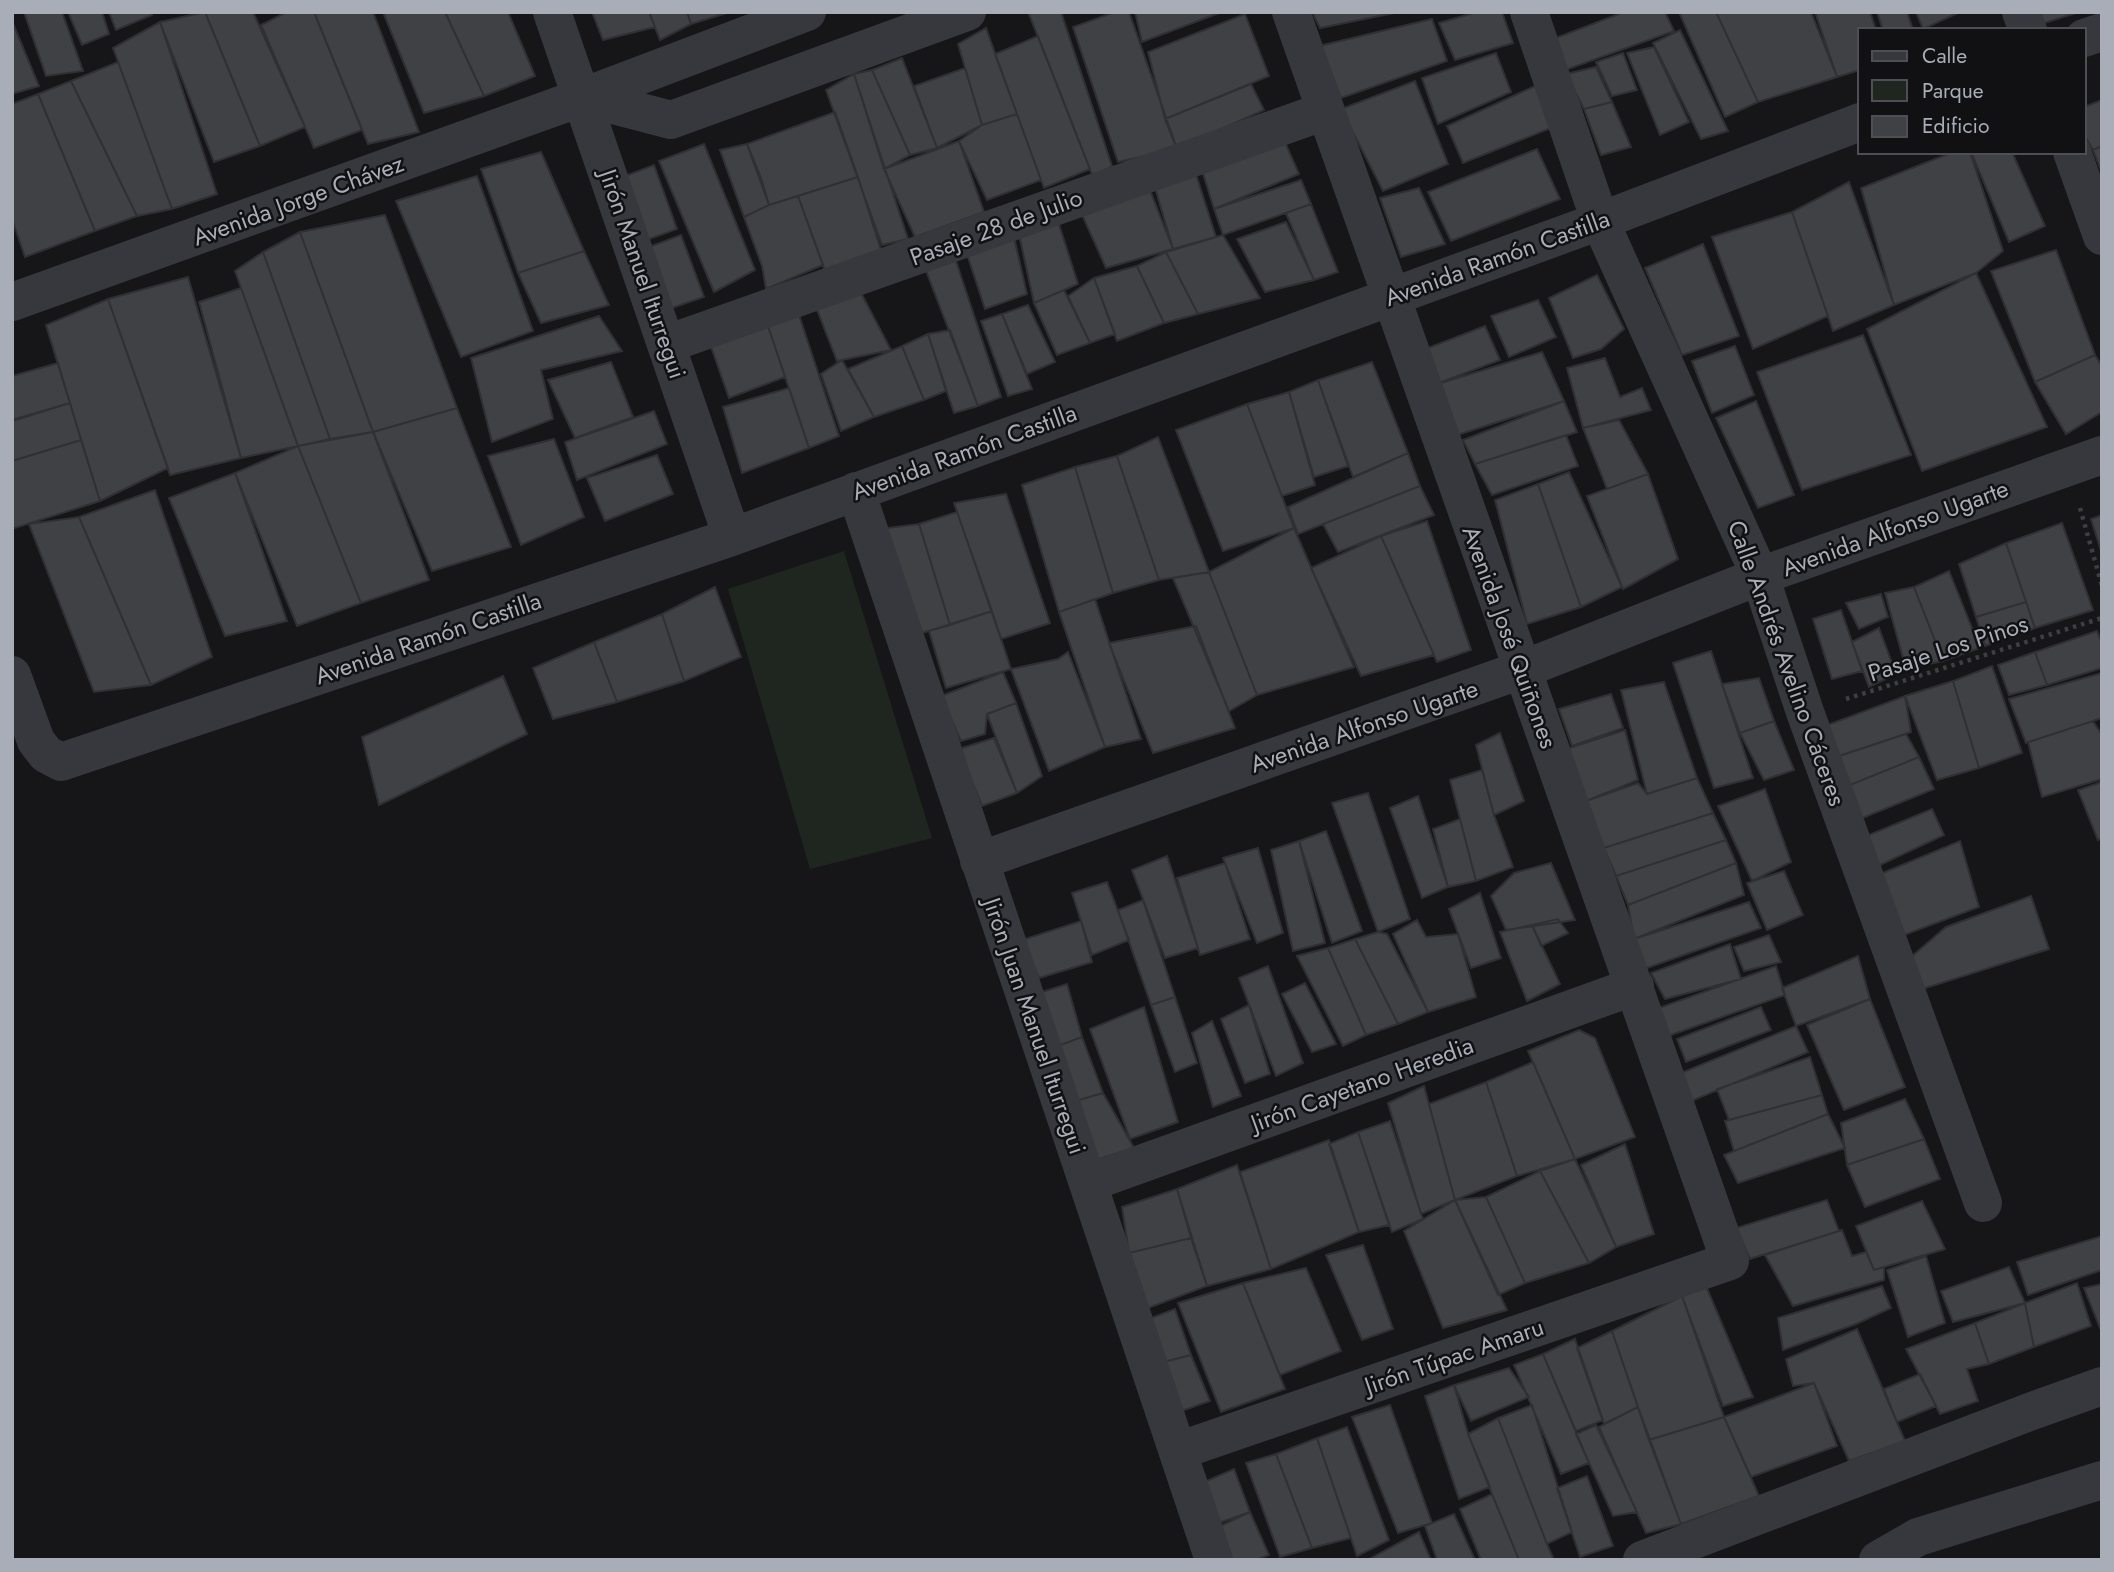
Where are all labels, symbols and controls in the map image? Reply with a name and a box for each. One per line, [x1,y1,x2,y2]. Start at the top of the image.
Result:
legend [1858,28,2086,154]
text: Calle [1922,41,1967,71]
text: Parque [1922,76,1984,106]
text: Edificio [1922,111,1989,141]
street label: Avenida Jorge Chávez [188,146,408,254]
street label: Jirón Manuel Iturregui [590,162,695,383]
street label: Pasaje 28 de Julio [905,180,1087,274]
street label: Avenida Ramón Castilla [1380,201,1614,315]
street label: Avenida Ramón Castilla [847,395,1081,509]
street label: Avenida Alfonso Ugarte [1777,471,2013,585]
street label: Calle Andrés Avelino Cáceres [1719,515,1855,811]
street label: Avenida José Quiñones [1453,521,1567,753]
street label: Avenida Ramón Castilla [310,583,546,693]
street label: Pasaje Los Pinos [1864,606,2032,690]
street label: Avenida Alfonso Ugarte [1245,671,1483,781]
street label: Jirón Juan Manuel Iturregui [974,890,1095,1159]
street label: Jirón Cayetano Heredia [1243,1027,1478,1142]
street label: Jirón Túpac Amaru [1357,1309,1548,1404]

